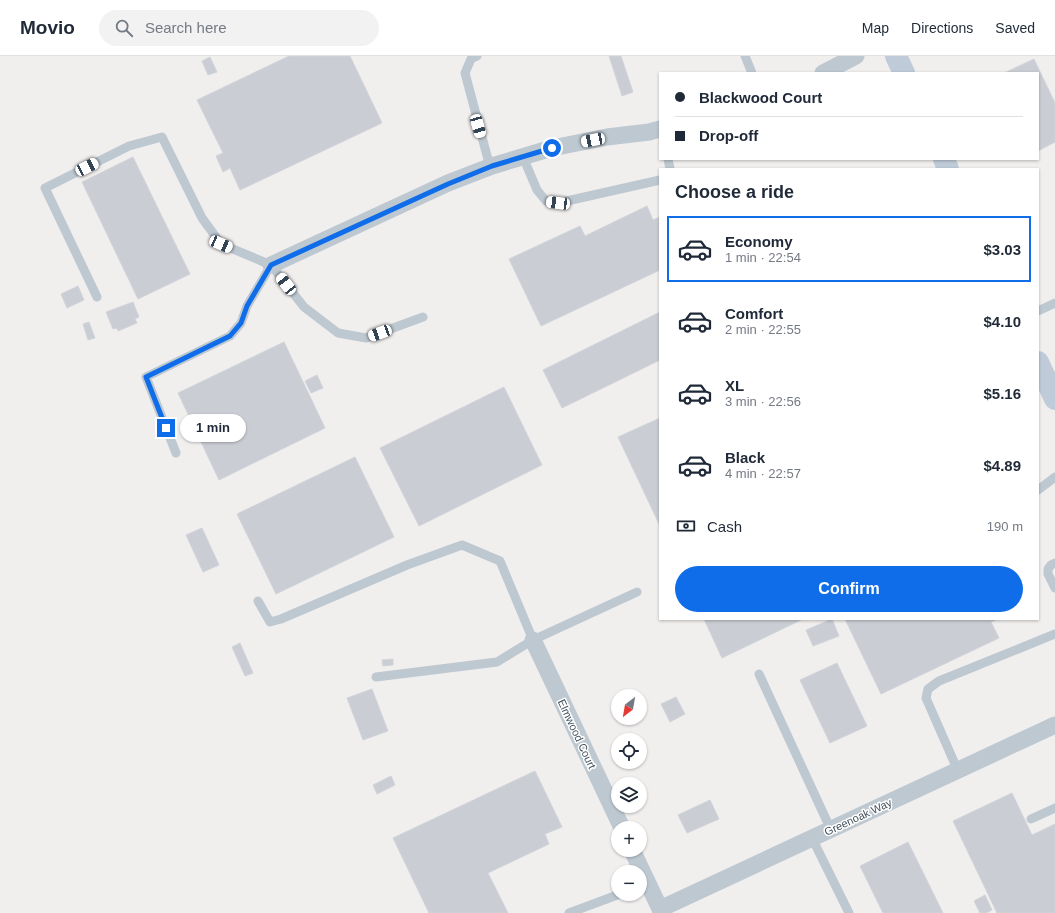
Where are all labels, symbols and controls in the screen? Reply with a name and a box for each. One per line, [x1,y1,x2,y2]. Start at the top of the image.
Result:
search box [99,10,379,46]
text: Movio [20,17,75,38]
icon: search [113,17,135,39]
text: Search here [145,19,227,36]
text: Map [862,20,889,36]
text: Directions [911,20,973,36]
text: Saved [995,20,1035,36]
text: Blackwood Court [699,89,822,106]
car [469,113,487,139]
text: Drop-off [699,127,758,144]
car [580,132,606,148]
route start [543,139,561,157]
car [74,156,100,178]
text: Choose a ride [675,182,794,202]
car [545,196,571,210]
icon: car [677,231,713,267]
text: Economy [725,233,793,250]
car [208,234,234,254]
text: $3.03 [983,241,1021,258]
text: 1 min · 22:54 [725,250,801,265]
car [274,271,298,297]
icon: car [677,303,713,339]
text: Comfort [725,305,783,322]
text: $4.10 [983,313,1021,330]
text: 2 min · 22:55 [725,322,801,337]
car [367,323,393,343]
icon: car [677,375,713,411]
text: XL [725,377,744,394]
text: $5.16 [983,385,1021,402]
text: 3 min · 22:56 [725,394,801,409]
callout: 1 min [180,414,246,442]
route end [157,419,175,437]
text: 1 min [196,420,230,435]
icon: car [677,447,713,483]
text: Black [725,449,765,466]
text: $4.89 [983,457,1021,474]
text: 4 min · 22:57 [725,466,801,481]
icon: cash [675,515,697,537]
text: Cash [707,518,742,535]
text: 190 m [987,519,1023,534]
button: Confirm [675,566,1023,612]
north arrow [611,689,647,725]
map controls [611,689,647,901]
street label: Elmwood Court [556,697,598,771]
button: locate [611,733,647,769]
button: layers [611,777,647,813]
street label: Greenoak Way [822,796,894,838]
button: + [611,821,647,857]
button: − [611,865,647,901]

